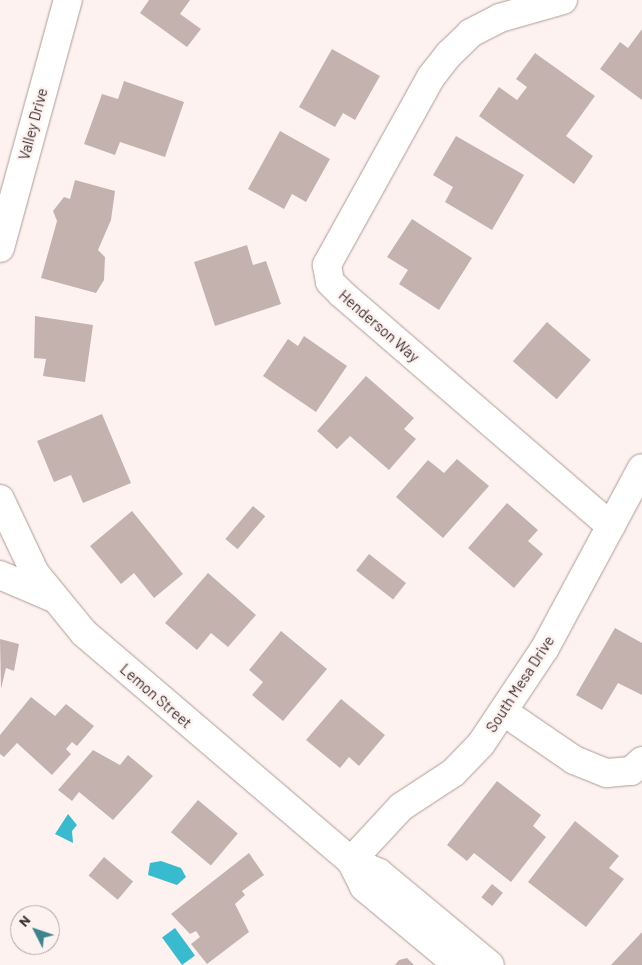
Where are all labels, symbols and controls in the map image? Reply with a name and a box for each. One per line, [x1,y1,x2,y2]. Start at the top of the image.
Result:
street label: Valley Drive [15,86,51,162]
street label: Henderson Way [335,286,423,366]
street label: South Mesa Drive [482,632,558,736]
street label: Lemon Street [117,660,195,732]
north arrow [10,905,60,955]
text: N [15,911,34,930]

